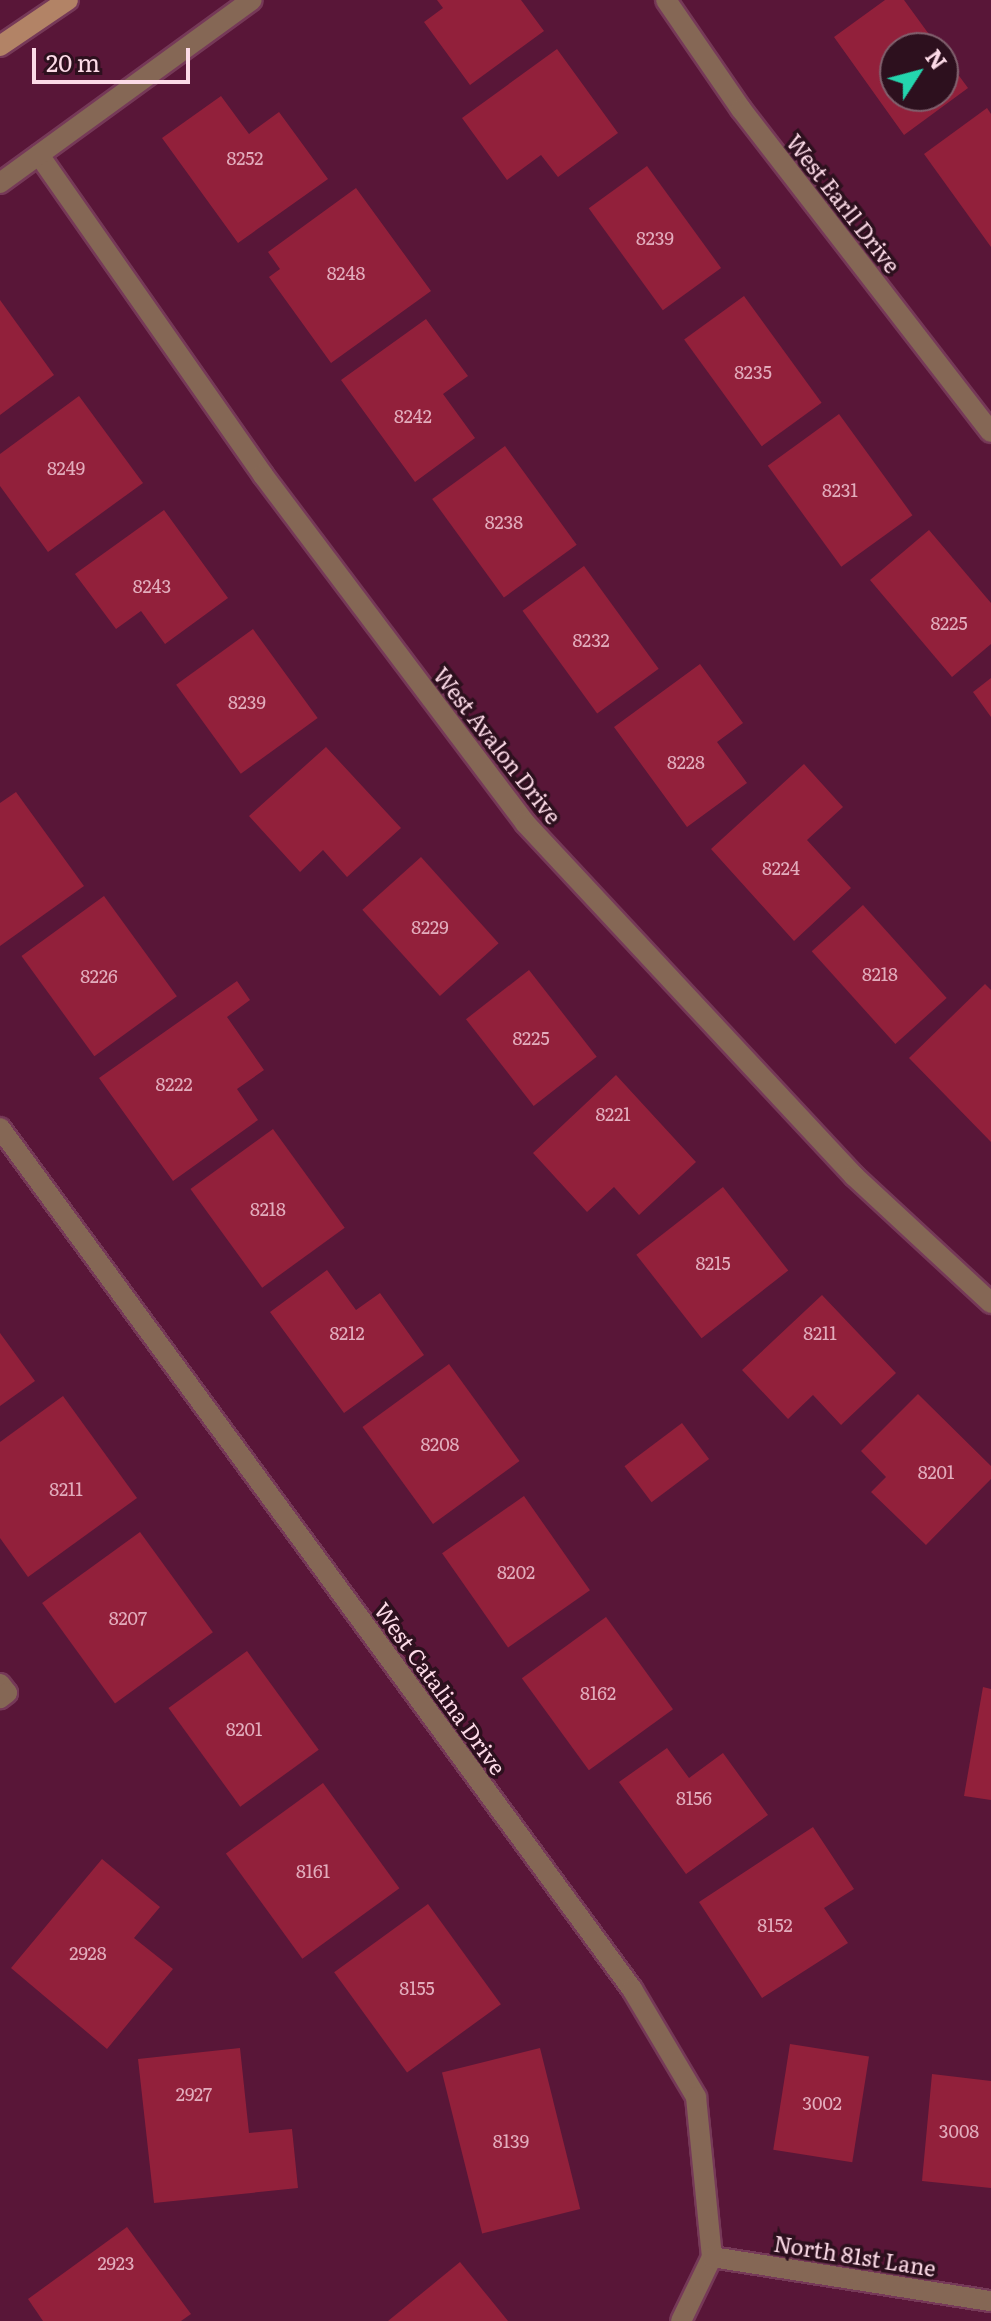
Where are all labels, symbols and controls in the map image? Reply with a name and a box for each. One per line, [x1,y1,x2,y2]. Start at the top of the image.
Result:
scale bar [36,32,194,82]
north arrow [879,32,959,112]
text: N [918,42,956,76]
text: 20 m [46,44,100,79]
street label: West Earll Drive [782,128,906,278]
house number: 8252 [227,147,263,169]
house number: 8239 [636,227,674,249]
house number: 8248 [327,262,365,284]
house number: 8235 [734,361,772,383]
house number: 8242 [394,405,432,427]
house number: 8249 [47,457,85,479]
house number: 8231 [822,479,858,501]
house number: 8238 [485,511,523,533]
house number: 8243 [133,575,171,597]
house number: 8225 [930,612,968,634]
house number: 8232 [572,629,610,651]
street label: West Avalon Drive [429,661,567,829]
house number: 8239 [228,691,266,713]
house number: 8228 [667,751,705,773]
house number: 8224 [762,857,800,879]
house number: 8229 [411,916,449,938]
house number: 8218 [862,963,898,985]
house number: 8226 [80,965,118,987]
house number: 8225 [512,1027,550,1049]
house number: 8222 [155,1073,193,1095]
house number: 8221 [595,1103,631,1125]
house number: 8218 [250,1198,286,1220]
house number: 8215 [695,1252,731,1274]
house number: 8212 [329,1322,365,1344]
house number: 8211 [803,1322,837,1344]
house number: 8208 [420,1433,460,1455]
house number: 8201 [918,1461,954,1483]
house number: 8211 [49,1478,83,1500]
house number: 8202 [497,1561,535,1583]
street label: West Catalina Drive [370,1597,512,1779]
house number: 8207 [109,1607,147,1629]
house number: 8162 [580,1682,616,1704]
house number: 8201 [226,1718,262,1740]
house number: 8156 [676,1787,712,1809]
house number: 8161 [296,1860,330,1882]
house number: 8152 [757,1914,793,1936]
house number: 2928 [69,1942,107,1964]
house number: 8155 [399,1977,435,1999]
house number: 2927 [176,2083,212,2105]
house number: 3002 [802,2092,842,2114]
house number: 3008 [939,2120,979,2142]
house number: 8139 [493,2130,529,2152]
street label: North 81st Lane [772,2229,938,2281]
house number: 2923 [97,2252,135,2274]

